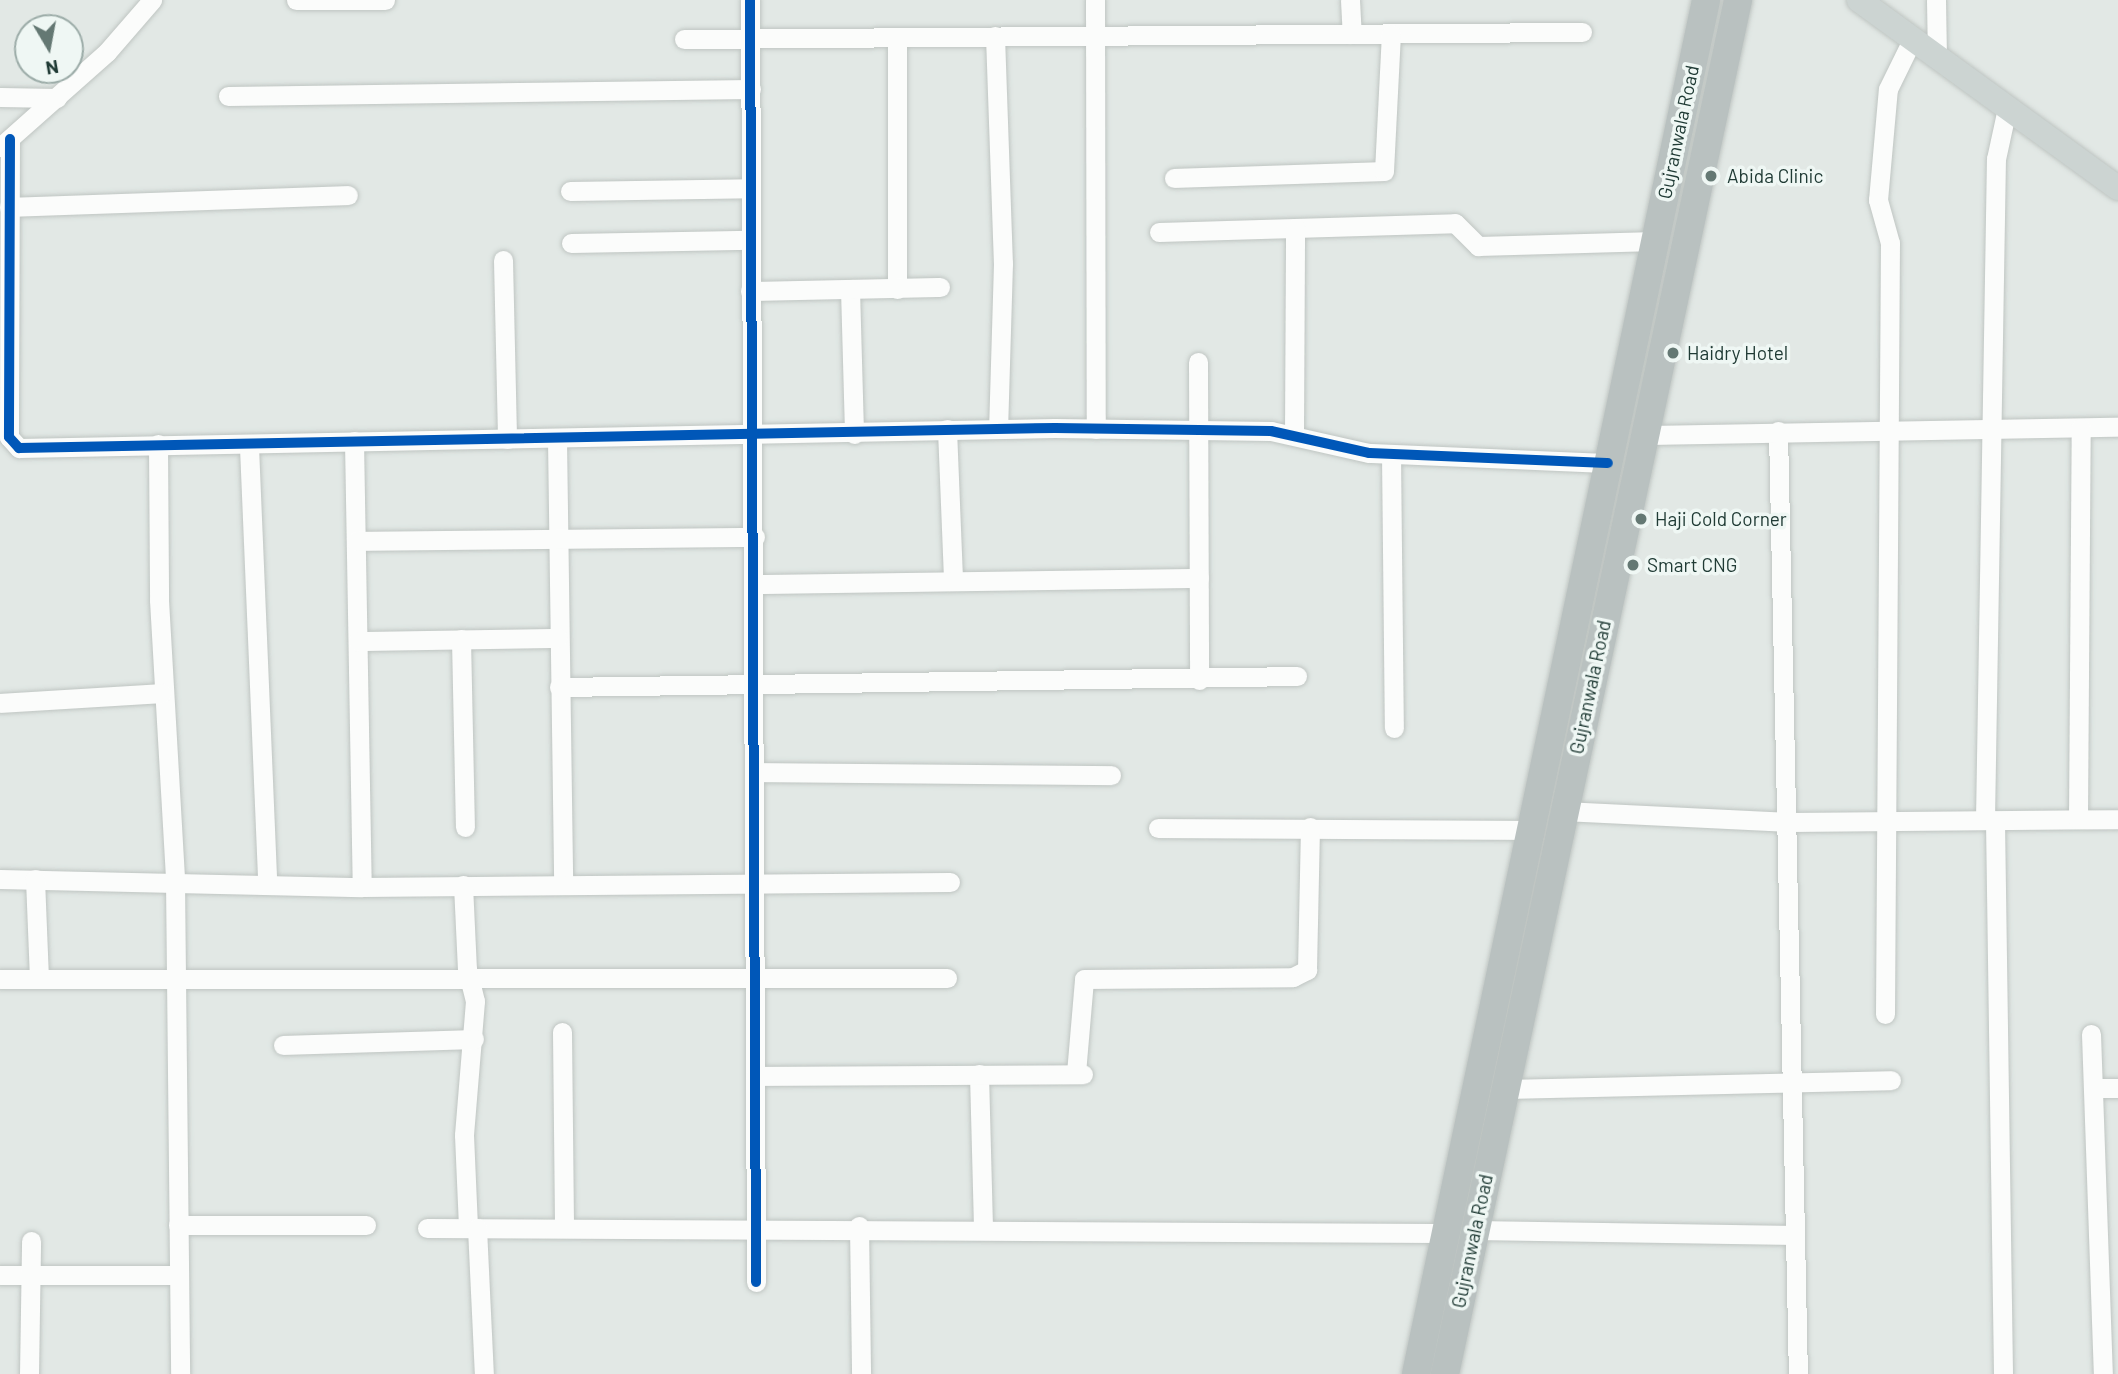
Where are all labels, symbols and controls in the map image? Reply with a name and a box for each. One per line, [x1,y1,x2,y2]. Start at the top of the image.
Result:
north arrow [14,14,84,84]
text: N [44,56,61,81]
street label: Gujranwala Road [1653,63,1703,201]
place label: Abida Clinic [1727,165,1823,187]
marker: Abida Clinic [1701,166,1721,186]
place label: Haidry Hotel [1687,342,1788,364]
marker: Haidry Hotel [1665,345,1681,361]
place label: Haji Cold Corner [1655,508,1787,530]
marker: Haji Cold Corner [1633,511,1649,527]
place label: Smart CNG [1647,554,1737,576]
marker: Smart CNG [1625,557,1641,573]
street label: Gujranwala Road [1565,618,1615,756]
street label: Gujranwala Road [1447,1172,1497,1310]

